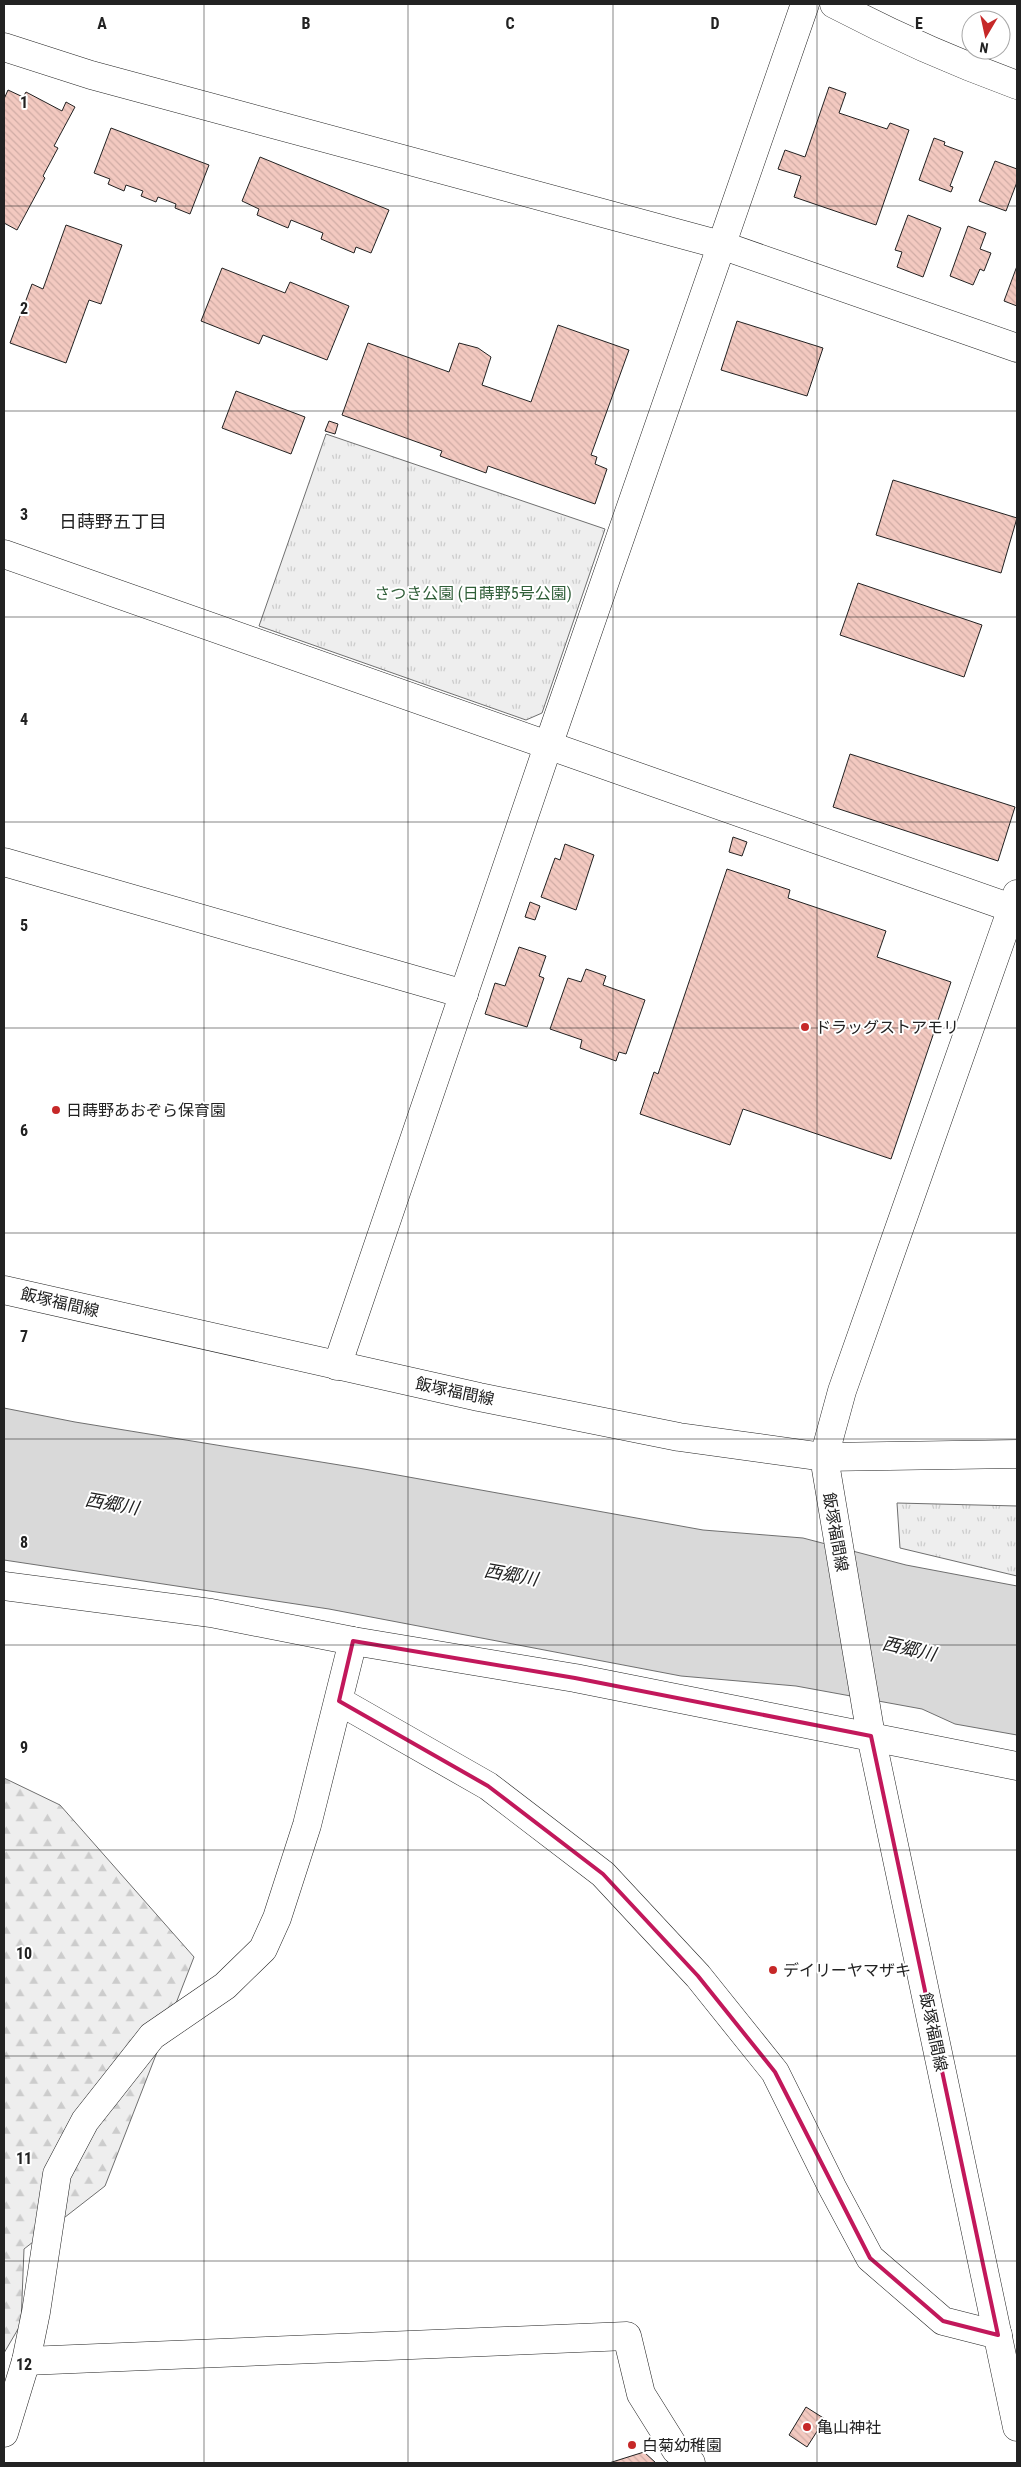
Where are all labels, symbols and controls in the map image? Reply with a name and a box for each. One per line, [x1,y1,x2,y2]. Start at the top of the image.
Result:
north arrow [961,10,1011,60]
text: A [97,14,107,33]
text: B [302,14,311,33]
text: C [505,14,515,33]
text: D [710,14,720,33]
text: E [915,14,923,33]
text: N [978,39,989,56]
text: 1 [20,93,28,112]
text: 2 [20,299,28,318]
text: 3 [20,505,28,524]
district label: 日蒔野五丁目 [59,511,167,532]
park label: さつき公園 (日蒔野5号公園) [374,584,572,603]
text: 4 [20,710,28,729]
text: 5 [20,916,28,935]
place label: ドラッグストアモリ [815,1018,959,1037]
marker: ドラッグストアモリ [799,1021,811,1033]
place label: 日蒔野あおぞら保育園 [66,1101,226,1120]
marker: 日蒔野あおぞら保育園 [50,1104,62,1116]
text: 6 [20,1121,28,1140]
street label: 飯塚福間線 [19,1284,101,1321]
text: 7 [20,1327,28,1346]
street label: 飯塚福間線 [414,1374,496,1409]
water label: 西郷川 [84,1488,142,1519]
street label: 飯塚福間線 [819,1491,852,1573]
text: 8 [20,1533,28,1552]
water label: 西郷川 [483,1559,541,1590]
water label: 西郷川 [880,1632,940,1665]
text: 9 [20,1738,28,1757]
text: 10 [16,1944,32,1963]
place label: デイリーヤマザキ [783,1961,911,1980]
marker: デイリーヤマザキ [767,1964,779,1976]
street label: 飯塚福間線 [916,1991,951,2073]
text: 11 [16,2149,32,2168]
text: 12 [16,2355,32,2374]
place label: 亀山神社 [817,2418,881,2437]
marker: 亀山神社 [801,2421,813,2433]
place label: 白菊幼稚園 [642,2436,722,2455]
marker: 白菊幼稚園 [626,2439,638,2451]

